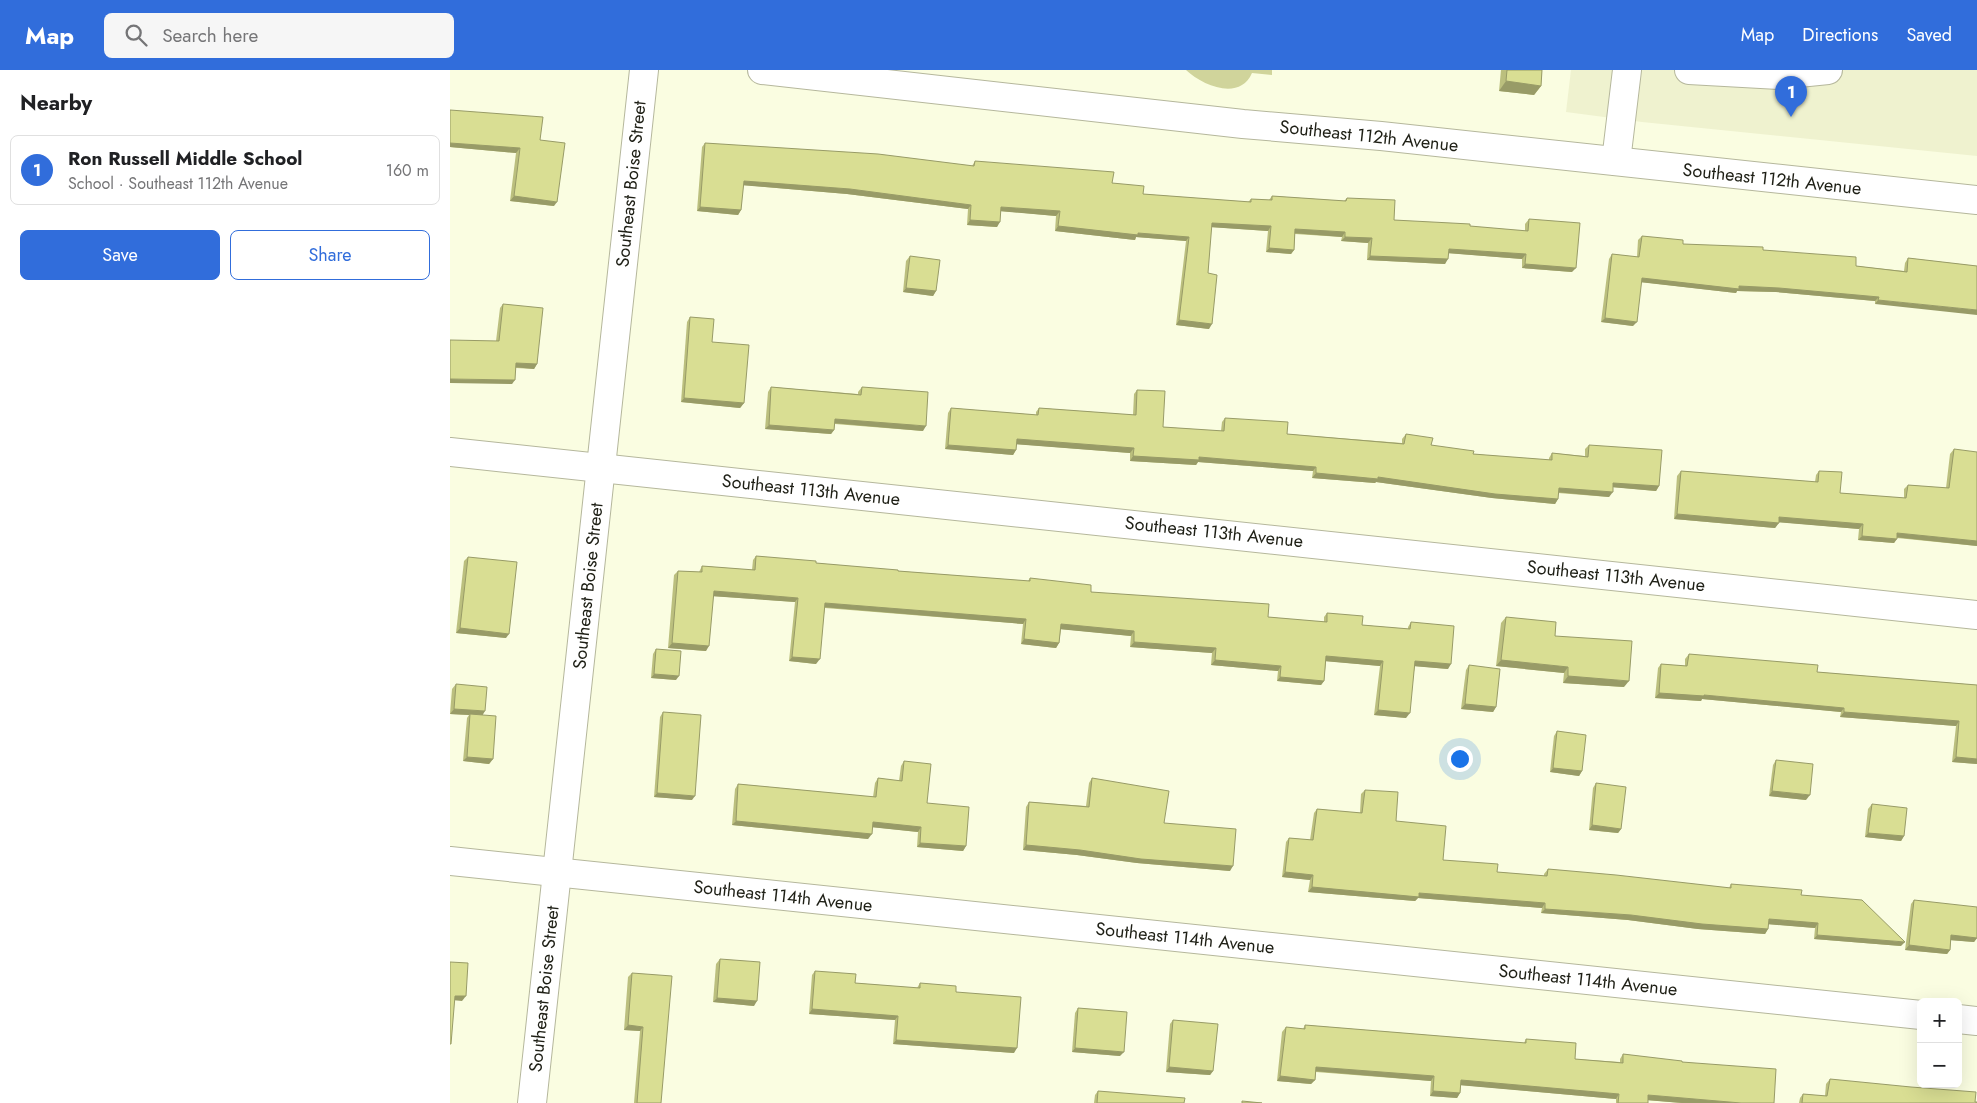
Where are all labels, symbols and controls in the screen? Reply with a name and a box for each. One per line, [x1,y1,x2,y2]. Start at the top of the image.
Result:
search box [104,13,454,58]
text: Map [25,18,74,53]
icon: search [122,21,150,49]
text: Search here [162,22,258,49]
text: Map [1741,22,1774,48]
text: Directions [1802,22,1878,48]
text: Saved [1906,22,1952,48]
pin: 1 [1775,76,1807,117]
text: Nearby [20,88,92,118]
street label: Southeast Boise Street [609,99,653,269]
street label: Southeast 112th Avenue [1278,114,1460,158]
text: Ron Russell Middle School [68,145,302,172]
street label: Southeast 112th Avenue [1681,157,1863,201]
text: 1 [33,159,41,182]
text: 160 m [386,159,429,182]
text: School · Southeast 112th Avenue [68,172,288,195]
button: Save [20,230,220,280]
button: Share [230,230,430,280]
street label: Southeast 113th Avenue [721,468,901,512]
street label: Southeast Boise Street [566,501,610,671]
street label: Southeast 113th Avenue [1124,510,1304,554]
street label: Southeast 113th Avenue [1526,554,1706,598]
your location [1447,746,1473,772]
street label: Southeast 114th Avenue [692,874,874,918]
street label: Southeast Boise Street [522,904,566,1074]
street label: Southeast 114th Avenue [1094,916,1276,960]
street label: Southeast 114th Avenue [1497,958,1679,1002]
map controls [1917,998,1962,1088]
button: + [1917,998,1962,1043]
button: − [1917,1043,1962,1088]

